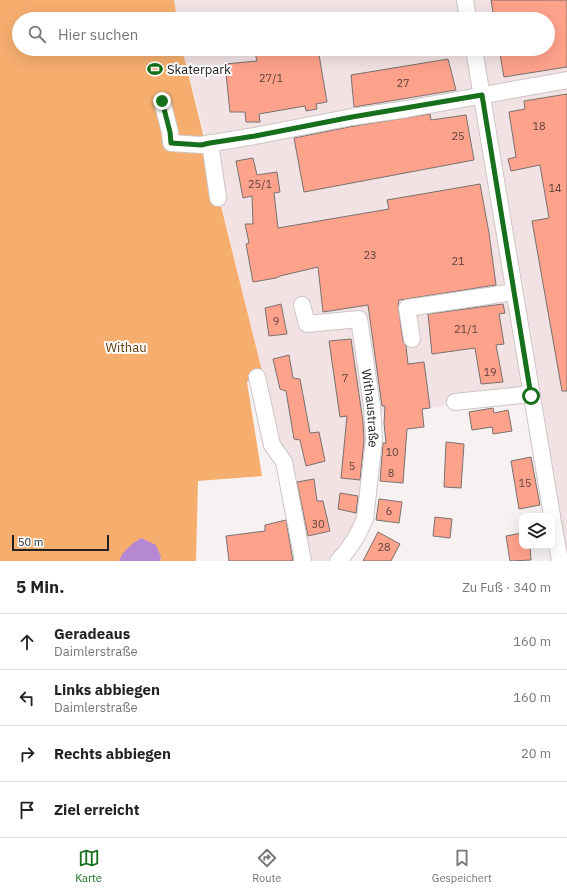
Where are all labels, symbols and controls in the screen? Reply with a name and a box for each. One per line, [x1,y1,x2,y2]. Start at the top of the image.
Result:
search box [12,12,555,56]
icon: search [26,23,48,45]
text: Hier suchen [58,25,138,44]
sports icon: Skaterpark [146,60,164,78]
place label: Skaterpark [167,61,231,78]
house number: 27/1 [259,71,283,85]
house number: 27 [396,76,410,90]
route end [153,92,171,110]
house number: 18 [532,119,546,133]
house number: 25 [451,129,465,143]
house number: 25/1 [248,177,272,191]
house number: 14 [548,181,562,195]
house number: 23 [363,248,377,262]
house number: 21 [451,254,465,268]
house number: 9 [273,314,279,328]
house number: 21/1 [454,322,478,336]
park label: Withau [105,339,147,356]
house number: 19 [483,365,497,379]
street label: Withaustraße [358,368,383,449]
house number: 7 [342,371,348,385]
route start [522,387,540,405]
house number: 10 [385,445,399,459]
house number: 5 [349,459,355,473]
house number: 8 [388,466,394,480]
house number: 15 [518,476,532,490]
house number: 6 [386,504,392,518]
map controls [519,513,555,549]
button: layers [519,513,555,549]
house number: 30 [311,517,325,531]
scale bar [12,533,109,552]
text: 50 m [18,535,43,549]
house number: 28 [377,540,391,554]
text: 5 Min. [16,576,64,598]
text: Zu Fuß · 340 m [462,579,551,596]
text: Geradeaus [54,624,130,643]
icon: ahead [16,631,38,653]
text: 160 m [513,633,551,650]
text: Daimlerstraße [54,643,138,660]
text: Links abbiegen [54,680,160,699]
icon: left [16,687,38,709]
text: 160 m [513,689,551,706]
text: Daimlerstraße [54,699,138,716]
icon: right [16,743,38,765]
text: Rechts abbiegen [54,744,171,763]
text: 20 m [521,745,551,762]
icon: arrive [16,799,38,821]
text: Ziel erreicht [54,800,140,819]
tab: Karte [75,847,102,885]
tab: Route [252,847,281,885]
tab: Gespeichert [432,847,492,885]

